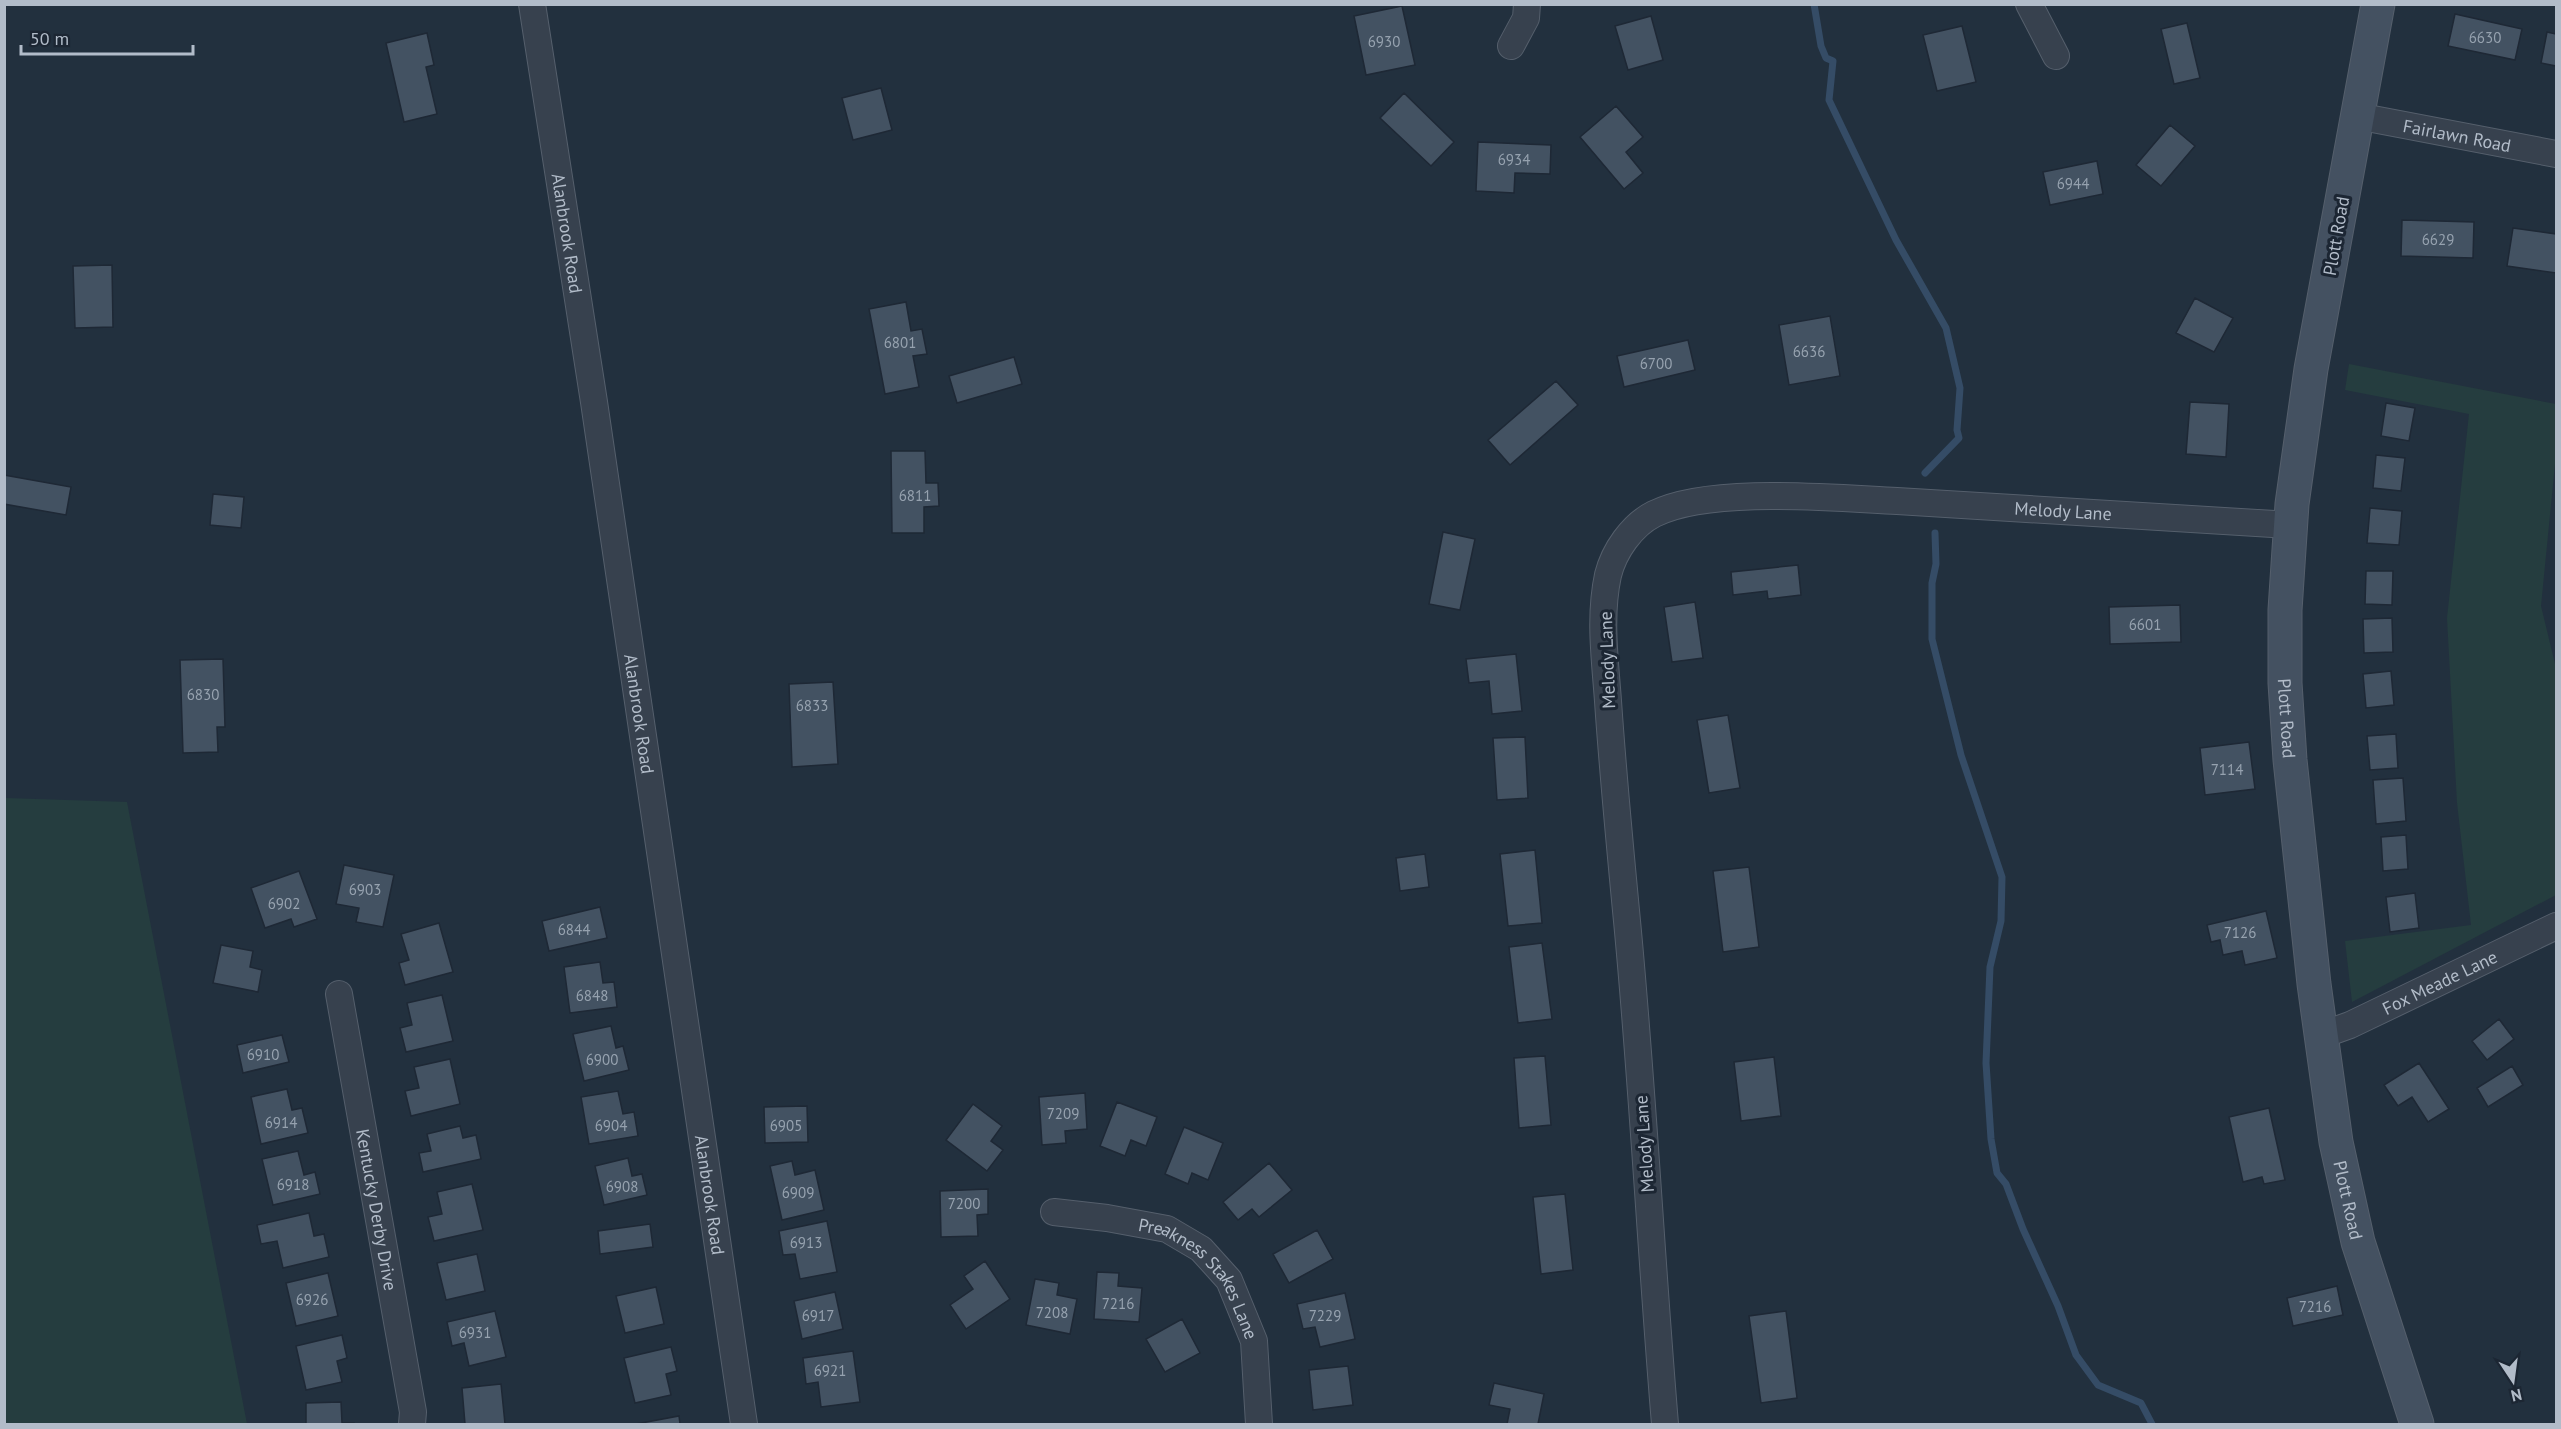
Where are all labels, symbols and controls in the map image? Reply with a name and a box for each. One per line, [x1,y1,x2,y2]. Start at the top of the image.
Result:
scale bar [21,18,194,56]
text: 50 m [30,27,69,50]
house number: 6630 [2469,28,2501,47]
house number: 6930 [1368,32,1400,51]
street label: Fairlawn Road [2401,114,2513,157]
house number: 6934 [1498,150,1530,169]
street label: Alanbrook Road [547,172,588,295]
house number: 6944 [2057,174,2089,193]
street label: Plott Road [2318,195,2354,277]
house number: 6629 [2422,230,2454,249]
house number: 6801 [884,333,916,352]
house number: 6636 [1793,342,1825,361]
house number: 6700 [1640,354,1672,373]
house number: 6811 [899,486,931,505]
street label: Melody Lane [2014,496,2112,525]
street label: Melody Lane [1594,611,1620,709]
house number: 6601 [2129,615,2161,634]
street label: Alanbrook Road [620,652,660,775]
street label: Plott Road [2273,678,2301,759]
house number: 6830 [187,685,219,704]
house number: 6833 [796,696,828,715]
house number: 7114 [2211,760,2243,779]
house number: 6903 [349,880,381,899]
house number: 6902 [268,894,300,913]
house number: 6844 [558,920,590,939]
house number: 7126 [2224,923,2256,942]
street label: Fox Meade Lane [2378,945,2501,1019]
house number: 6848 [576,986,608,1005]
house number: 6910 [247,1045,279,1064]
house number: 6900 [586,1050,618,1069]
street label: Melody Lane [1629,1095,1659,1193]
house number: 7209 [1047,1104,1079,1123]
house number: 6914 [265,1113,297,1132]
house number: 6904 [595,1116,627,1135]
house number: 6905 [770,1116,802,1135]
street label: Kentucky Derby Drive [352,1127,403,1292]
street label: Alanbrook Road [690,1133,730,1256]
street label: Plott Road [2329,1158,2369,1242]
house number: 6918 [277,1175,309,1194]
house number: 6908 [606,1177,638,1196]
house number: 6909 [782,1183,814,1202]
house number: 7200 [948,1194,980,1213]
street label: Preakness Stakes Lane [1137,1213,1263,1342]
house number: 6913 [790,1233,822,1252]
house number: 6926 [296,1290,328,1309]
house number: 7216 [1102,1294,1134,1313]
house number: 7216 [2299,1297,2331,1316]
house number: 7208 [1036,1303,1068,1322]
house number: 6917 [802,1306,834,1325]
house number: 7229 [1309,1306,1341,1325]
house number: 6931 [459,1323,491,1342]
north arrow [2483,1351,2543,1411]
house number: 6921 [814,1361,846,1380]
text: N [2509,1385,2524,1407]

